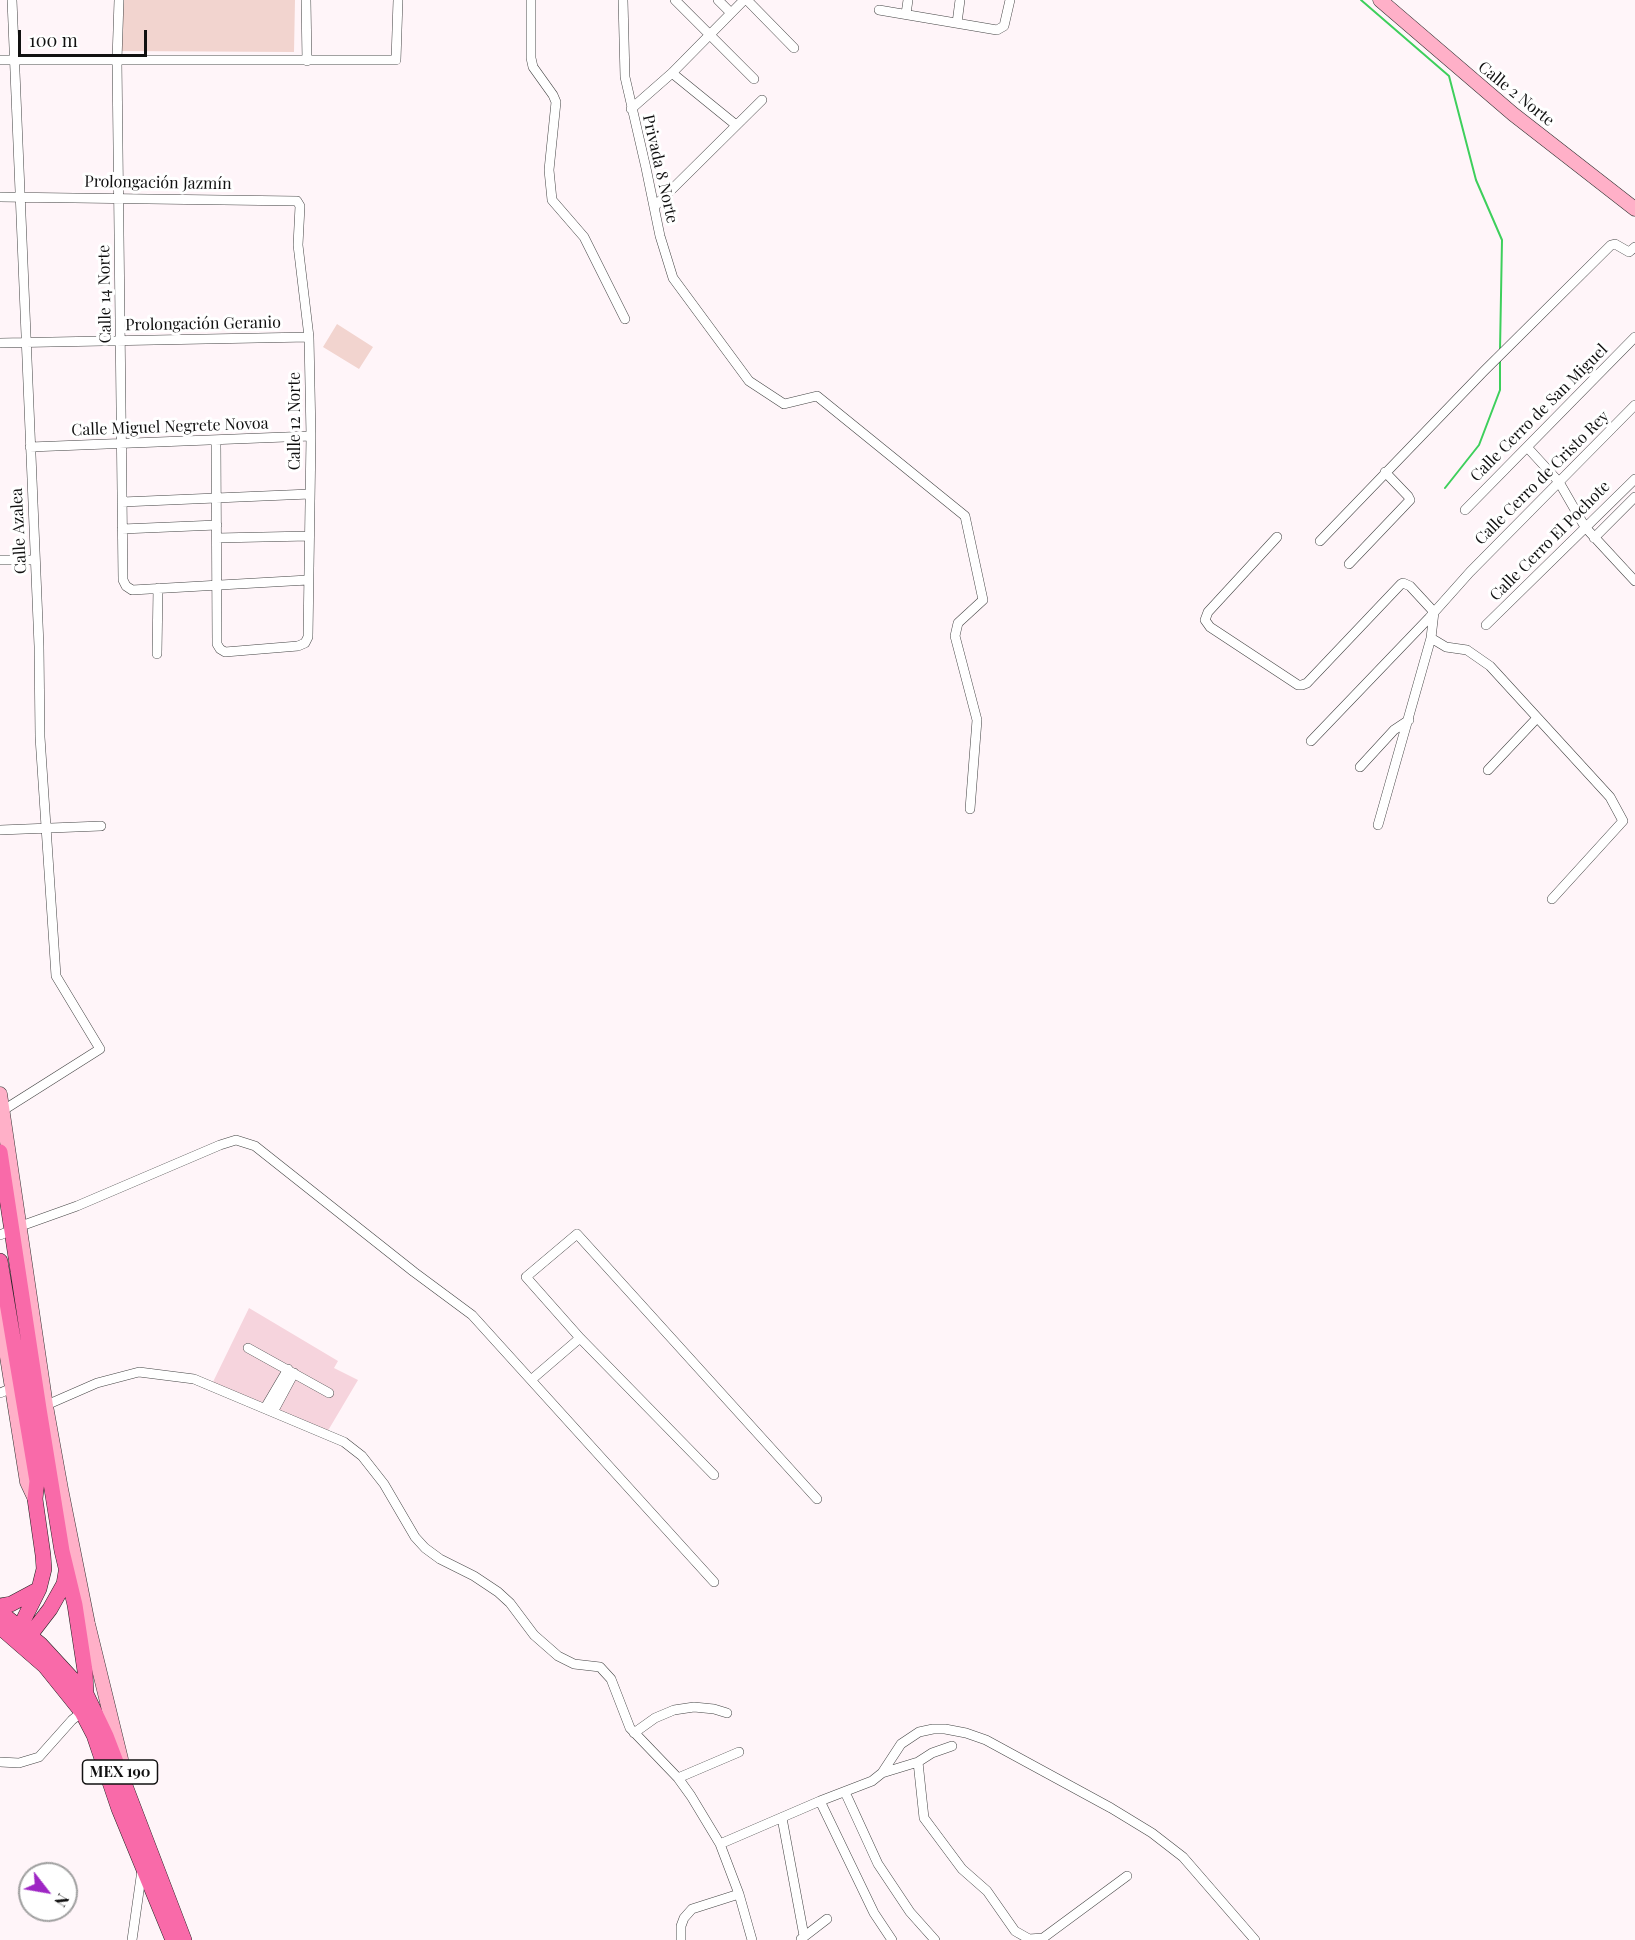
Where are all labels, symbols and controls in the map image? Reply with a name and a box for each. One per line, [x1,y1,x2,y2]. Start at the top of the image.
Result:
scale bar [21,18,150,56]
text: 100 m [29,28,78,52]
street label: Calle 2 Norte [1474,57,1558,131]
street label: Privada 8 Norte [638,113,682,225]
street label: Prolongación Jazmín [84,172,232,194]
street label: Calle 14 Norte [95,245,115,343]
street label: Prolongación Geranio [125,313,281,335]
street label: Calle Cerro de San Miguel [1466,340,1612,486]
street label: Calle 12 Norte [285,372,305,470]
street label: Calle Cerro de Cristo Rey [1471,407,1613,549]
street label: Calle Miguel Negrete Novoa [71,414,269,440]
street label: Calle Cerro El Pochote [1486,477,1614,605]
street label: Calle Azalea [7,487,31,575]
road number: MEX 190 [82,1760,158,1784]
north arrow [18,1862,78,1922]
text: N [50,1890,74,1911]

